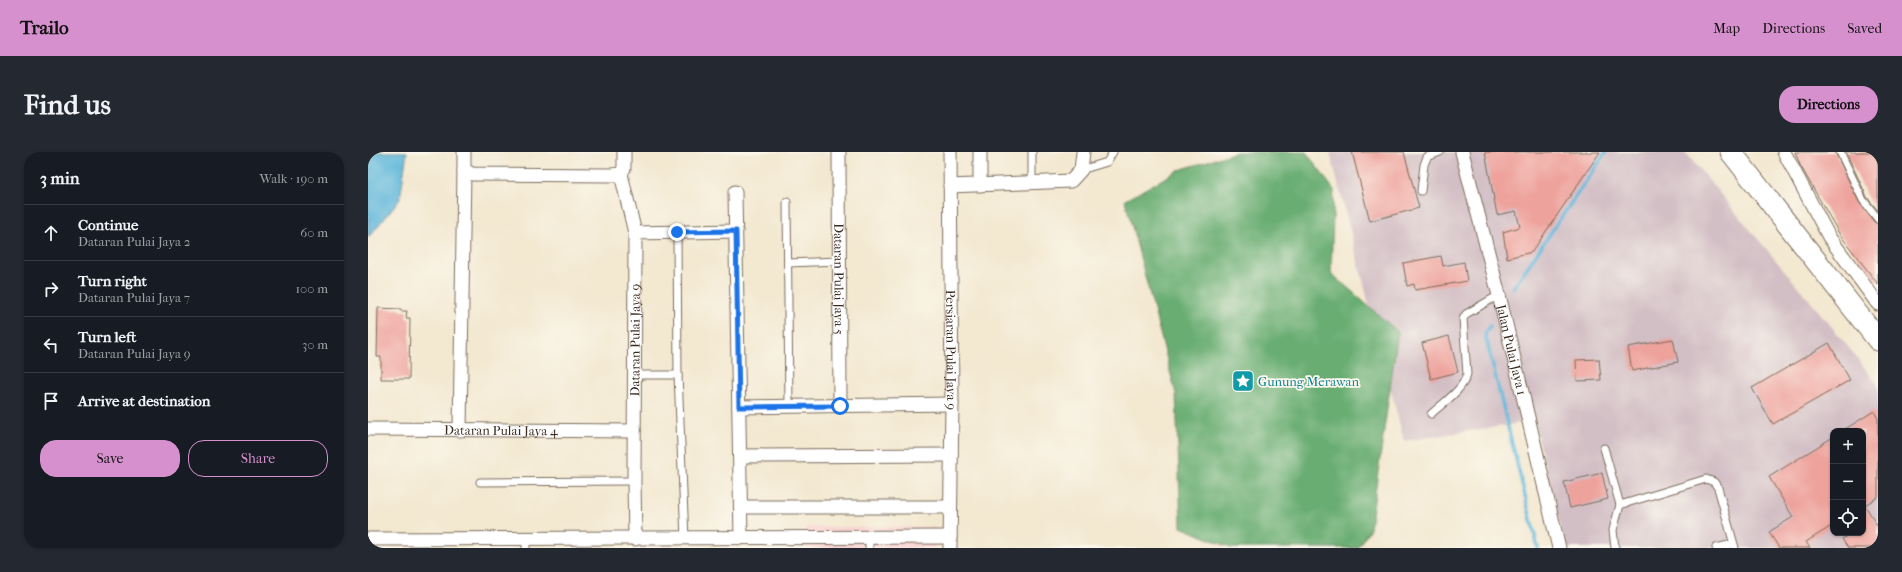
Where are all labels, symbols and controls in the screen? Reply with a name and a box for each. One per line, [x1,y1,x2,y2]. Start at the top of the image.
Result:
text: Trailo [20,17,69,39]
text: Map [1713,20,1740,37]
text: Directions [1762,20,1825,37]
text: Saved [1847,20,1882,37]
button: Directions [1779,86,1878,123]
text: Find us [24,88,111,121]
text: 3 min [40,168,80,188]
text: Walk · 190 m [259,171,328,186]
text: Continue [78,216,138,234]
icon: ahead [40,222,62,244]
route end [668,223,686,241]
street label: Dataran Pulai Jaya 5 [831,223,847,335]
text: 60 m [300,225,328,240]
text: Dataran Pulai Jaya 2 [78,234,191,249]
text: Turn right [78,272,147,290]
icon: right [40,278,62,300]
text: 100 m [295,281,328,296]
street label: Dataran Pulai Jaya 9 [627,283,643,396]
text: Dataran Pulai Jaya 7 [78,290,190,305]
street label: Persiaran Pulai Jaya 9 [943,290,959,410]
street label: Jalan Pulai Jaya 1 [1493,302,1530,397]
text: Turn left [78,328,136,346]
icon: left [40,334,62,356]
text: 30 m [302,337,328,352]
text: Dataran Pulai Jaya 9 [78,346,191,361]
place icon: Gunung Merawan [1230,368,1256,394]
place label: Gunung Merawan [1258,374,1360,389]
icon: arrive [40,390,62,412]
text: Arrive at destination [78,392,210,410]
route start [831,397,849,415]
street label: Dataran Pulai Jaya 4 [444,423,558,438]
map controls [1830,428,1866,536]
button: + [1830,428,1866,464]
button: Save [40,440,180,477]
button: Share [188,440,328,477]
button: − [1830,464,1866,500]
button: locate [1830,500,1866,536]

